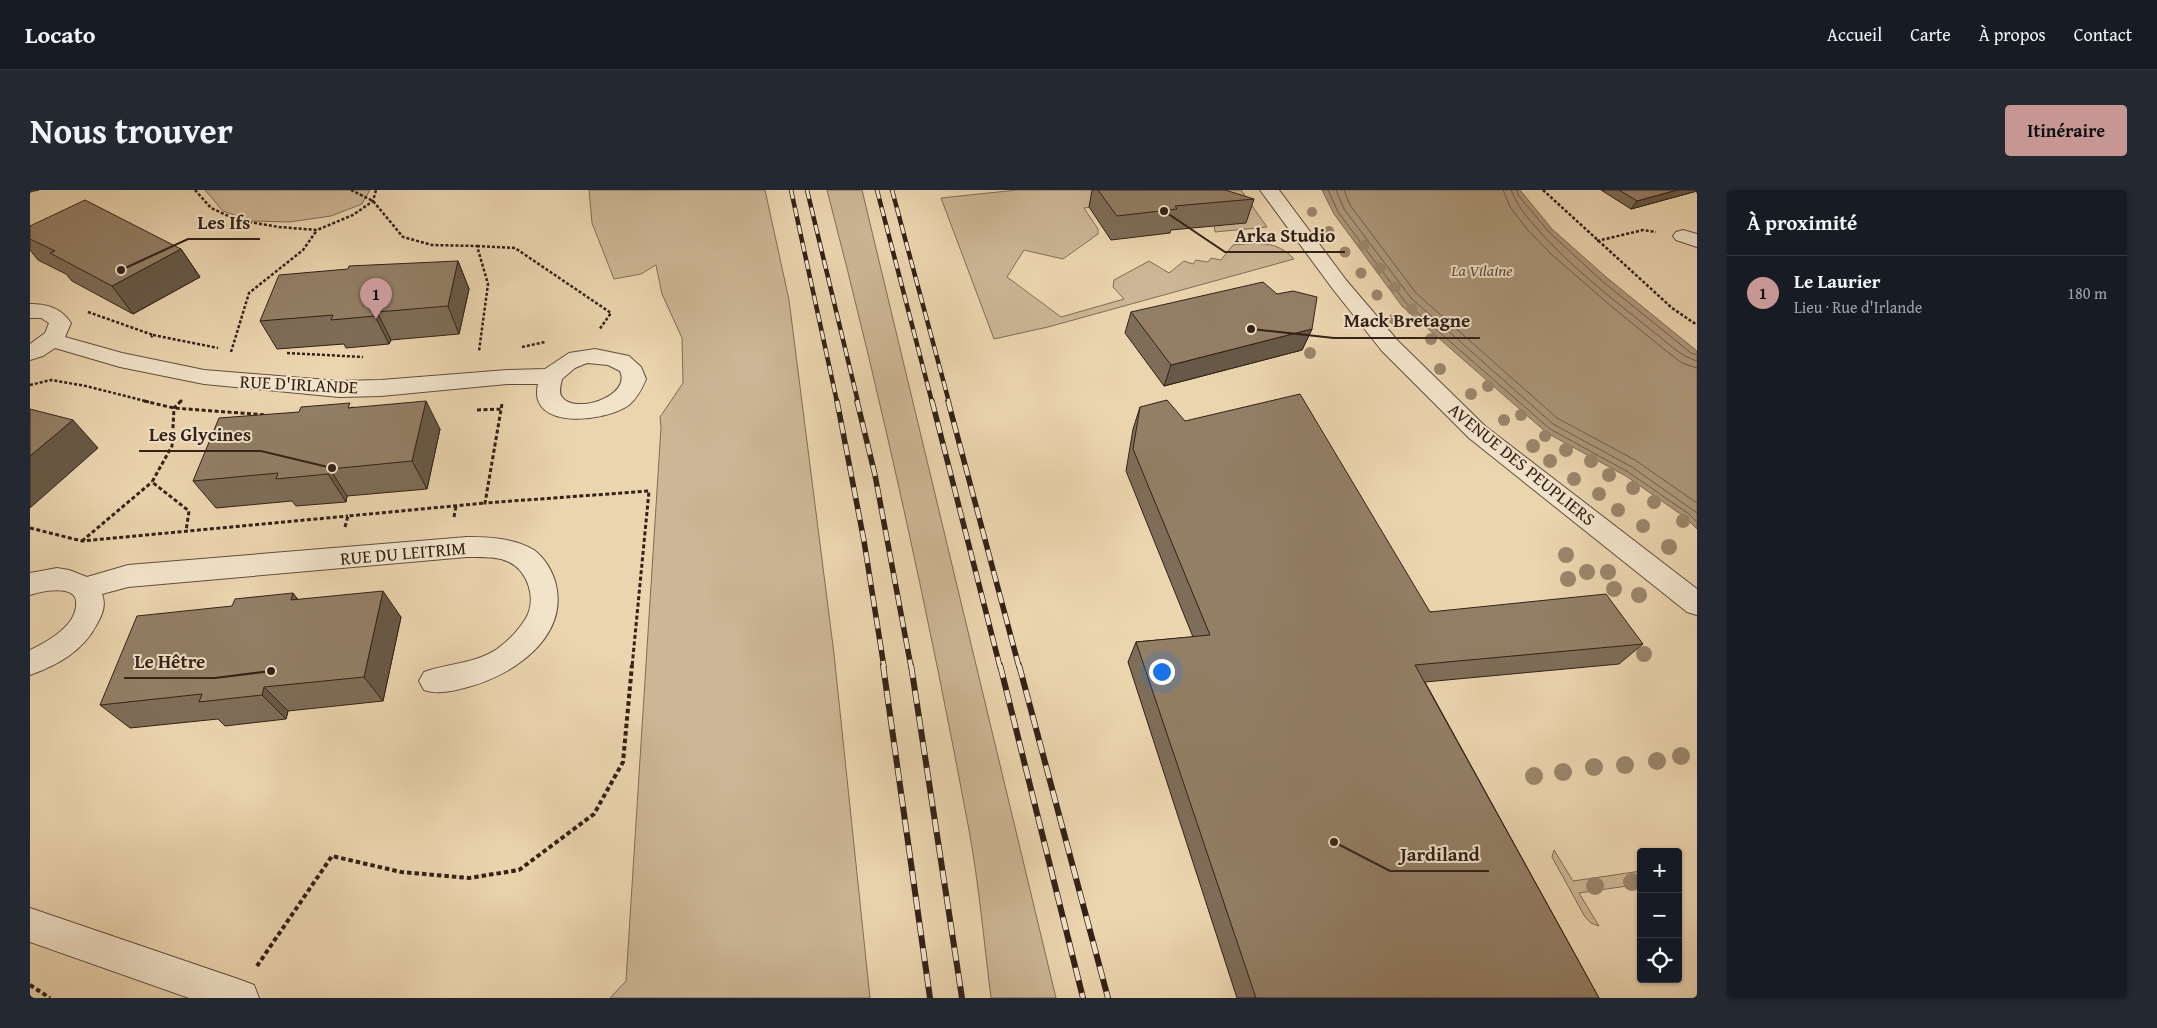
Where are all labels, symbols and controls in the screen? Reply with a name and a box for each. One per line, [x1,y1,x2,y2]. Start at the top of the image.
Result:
text: Locato [25,17,96,52]
text: Accueil [1827,21,1882,48]
text: Carte [1910,21,1951,48]
text: À propos [1979,21,2046,48]
text: Contact [2074,21,2132,48]
text: Nous trouver [30,105,233,156]
button: Itinéraire [2005,105,2127,156]
callout: Les Ifs [188,205,260,239]
text: À proximité [1747,207,1857,238]
text: Les Ifs [198,208,250,236]
callout: Arka Studio [1225,218,1345,252]
text: Arka Studio [1235,221,1335,249]
water label: La Vilaine [1450,258,1513,282]
text: Le Laurier [1794,267,1881,295]
pin: 1 [360,278,392,319]
text: 1 [1759,281,1767,305]
text: 180 m [2067,281,2107,305]
text: Lieu · Rue d'Irlande [1794,295,1922,319]
callout: Mack Bretagne [1334,304,1480,338]
text: Mack Bretagne [1344,306,1470,334]
street label: RUE D'IRLANDE [239,367,359,401]
street label: AVENUE DES PEUPLIERS [1442,396,1602,532]
callout: Les Glycines [139,417,261,451]
text: Les Glycines [149,420,251,448]
street label: RUE DU LEITRIM [339,534,467,572]
callout: Le Hêtre [124,644,215,678]
text: Le Hêtre [135,647,205,675]
your location [1149,659,1175,685]
callout: Jardiland [1390,837,1489,871]
text: Jardiland [1397,840,1480,868]
map controls [1637,848,1682,983]
button: + [1637,848,1682,893]
button: − [1637,893,1682,938]
button: locate [1637,938,1682,983]

